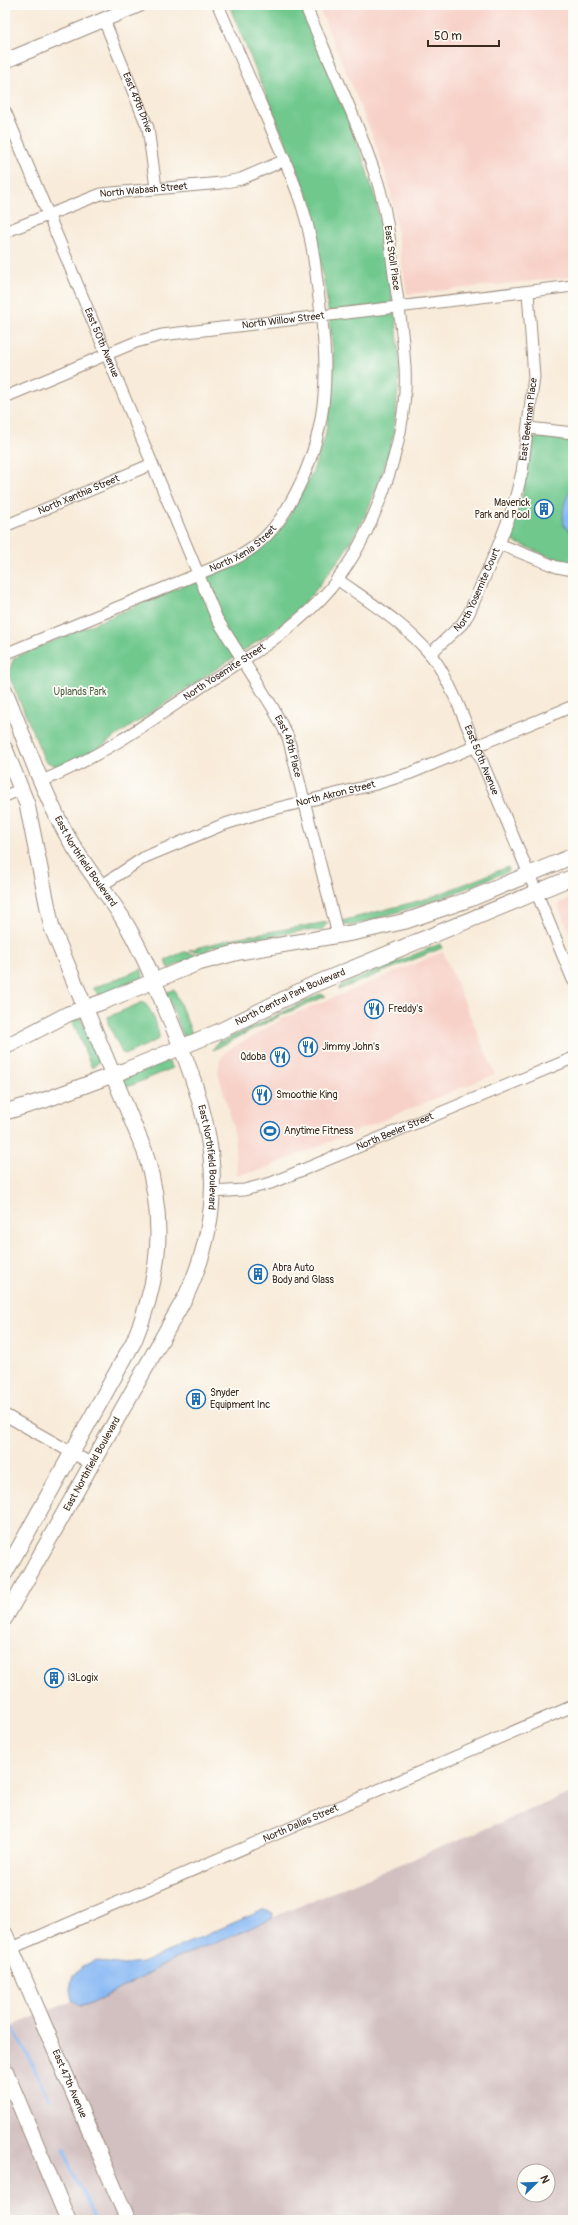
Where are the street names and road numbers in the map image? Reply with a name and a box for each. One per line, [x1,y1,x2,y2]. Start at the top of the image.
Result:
street label: East 49th Drive [120,71,155,133]
street label: North Wabash Street [99,180,189,200]
street label: East Stoll Place [382,225,402,291]
street label: East 50th Avenue [82,306,122,379]
street label: North Willow Street [241,310,326,331]
street label: East Beekman Place [517,377,540,462]
street label: North Xanthia Street [36,472,122,517]
street label: North Xenia Street [208,522,280,575]
street label: North Yosemite Court [451,545,503,635]
street label: North Yosemite Street [181,640,269,703]
street label: East 49th Place [272,713,304,779]
street label: East 50th Avenue [461,723,501,797]
street label: North Akron Street [295,778,377,809]
street label: East Northfield Boulevard [52,814,119,909]
street label: North Central Park Boulevard [233,966,347,1028]
street label: East Northfield Boulevard [195,1104,219,1211]
street label: North Beeler Street [354,1110,436,1153]
street label: East Northfield Boulevard [61,1415,123,1513]
street label: North Dallas Street [261,1802,341,1845]
street label: East 47th Avenue [49,2048,89,2120]

